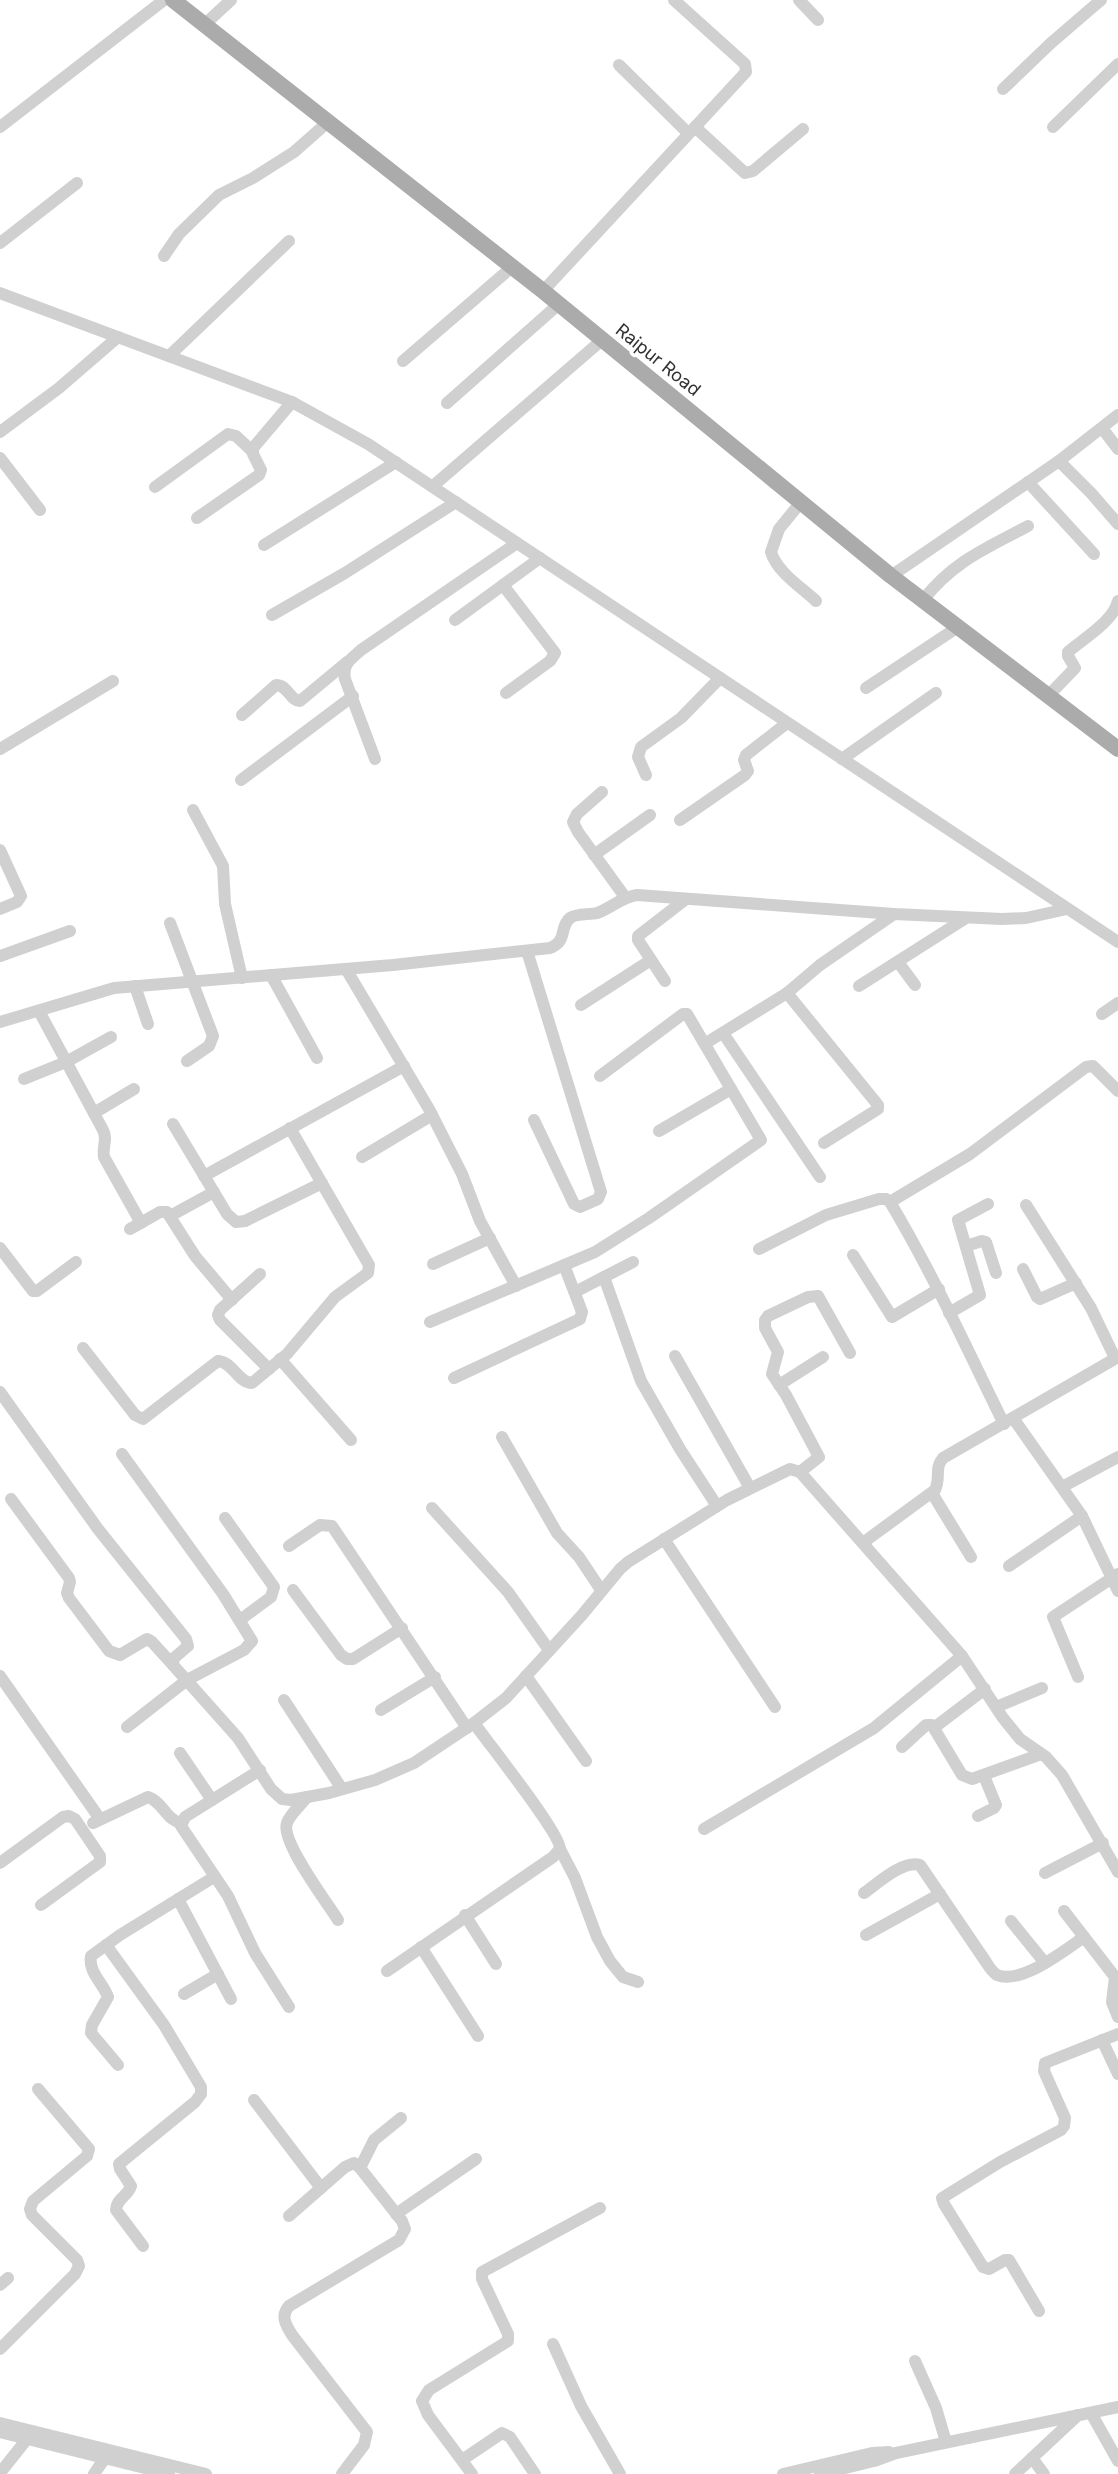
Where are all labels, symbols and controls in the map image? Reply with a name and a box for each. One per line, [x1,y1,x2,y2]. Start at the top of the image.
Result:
street label: Raipur Road [612,319,705,400]

